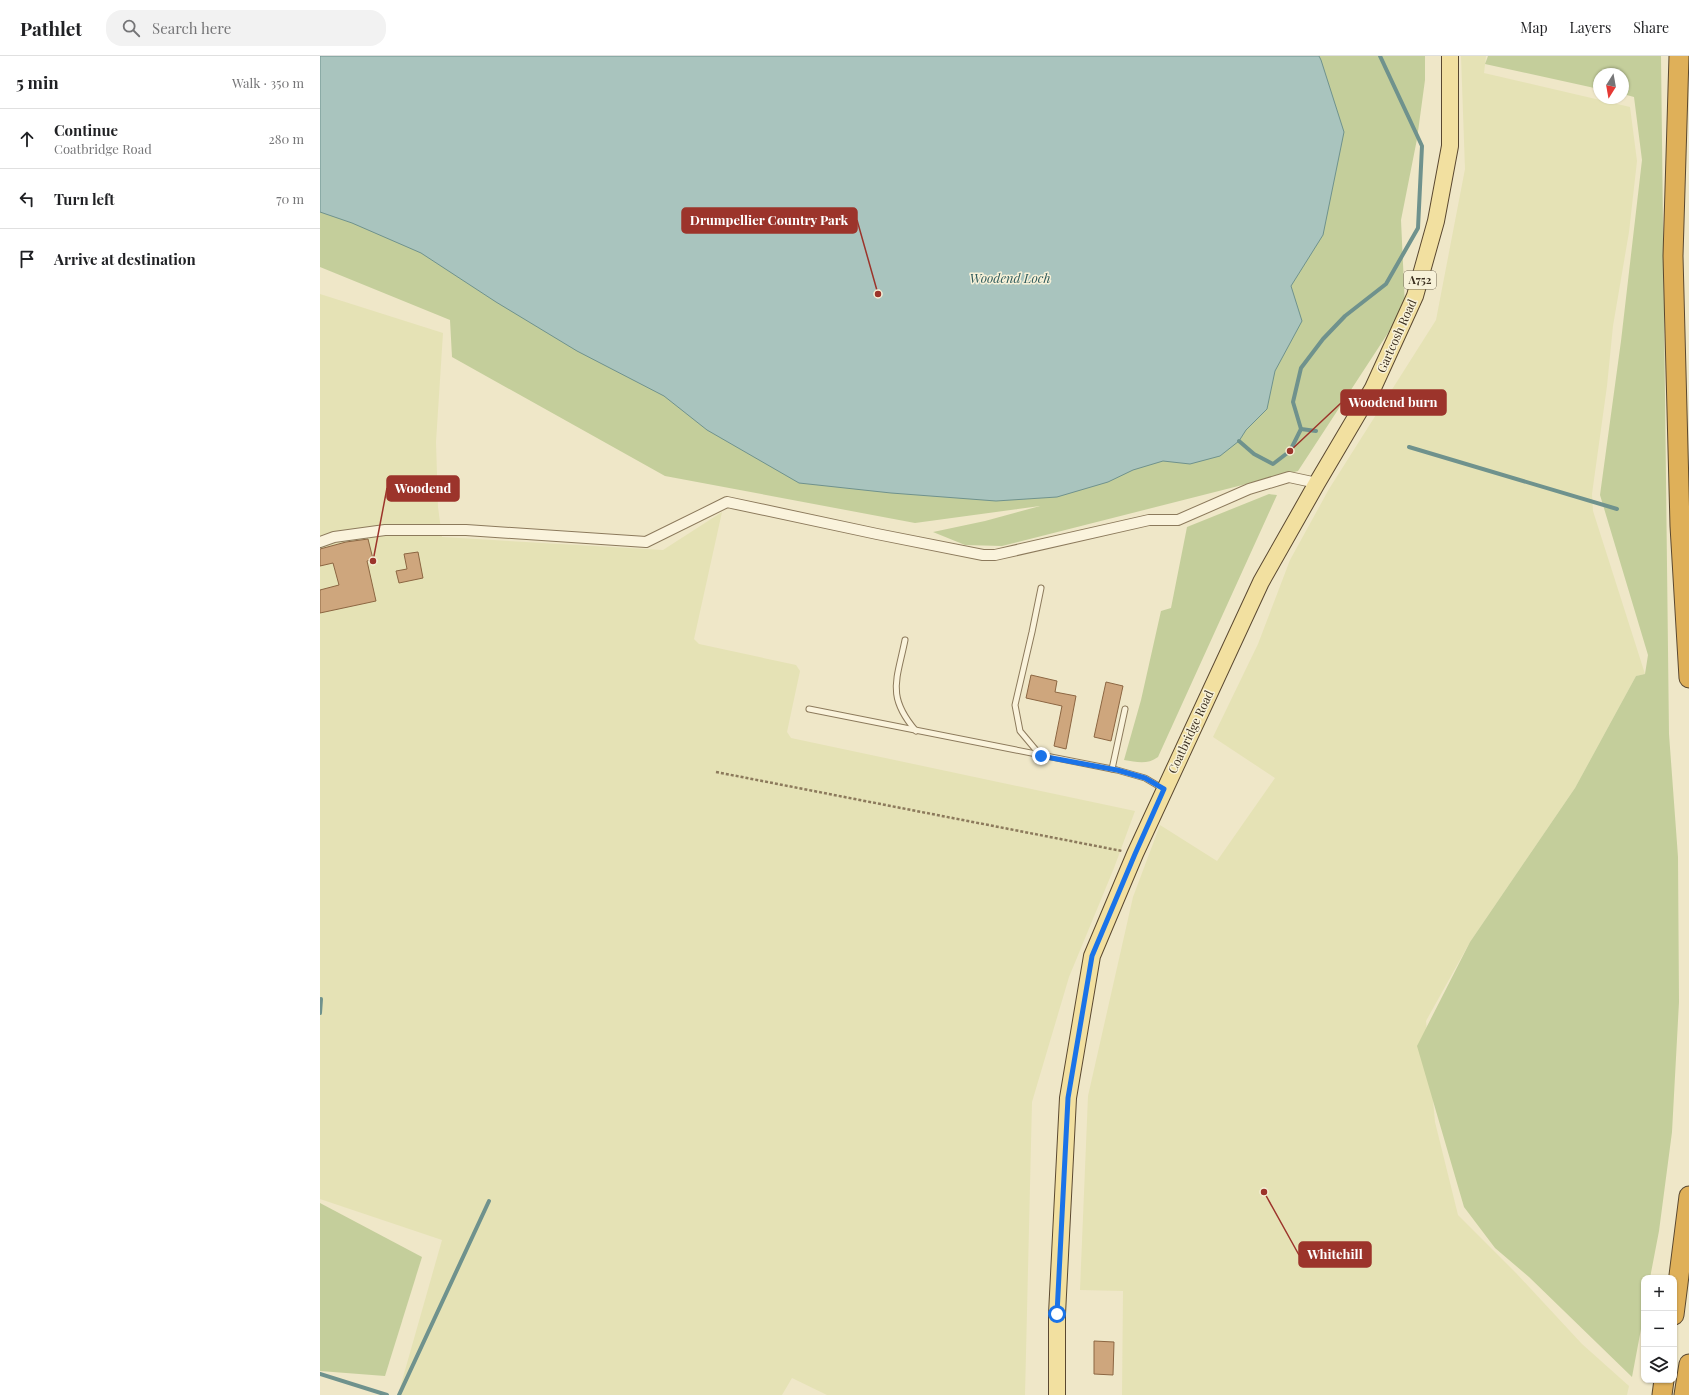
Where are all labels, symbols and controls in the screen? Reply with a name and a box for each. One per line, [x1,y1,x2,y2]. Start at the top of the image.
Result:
search box [106,10,386,46]
text: Pathlet [20,15,82,41]
icon: search [120,17,142,39]
text: Search here [152,18,231,38]
text: Map [1520,18,1548,37]
text: Layers [1570,18,1611,37]
text: Share [1633,18,1669,37]
north arrow [1593,68,1629,104]
text: 5 min [16,71,59,93]
text: Walk · 350 m [232,74,304,91]
text: Continue [54,120,118,140]
icon: ahead [16,128,38,150]
text: 280 m [268,130,304,147]
text: Coatbridge Road [54,140,152,157]
icon: left [16,188,38,210]
text: Turn left [54,189,115,209]
text: 70 m [276,190,304,207]
callout: Drumpellier Country Park [682,208,857,233]
text: Drumpellier Country Park [690,211,849,228]
icon: arrive [16,248,38,270]
text: Arrive at destination [54,249,196,269]
water label: Woodend Loch [970,269,1050,286]
road number: A752 [1404,271,1436,289]
street label: Gartcosh Road [1373,296,1419,375]
callout: Woodend burn [1341,390,1446,415]
text: Woodend burn [1348,393,1437,410]
callout: Woodend [387,476,459,501]
text: Woodend [394,479,451,496]
street label: Coatbridge Road [1164,687,1216,776]
route end [1032,747,1050,765]
callout: Whitehill [1299,1242,1371,1267]
text: Whitehill [1306,1245,1363,1262]
map controls [1641,1275,1677,1383]
button: + [1641,1275,1677,1311]
route start [1048,1305,1066,1323]
button: − [1641,1311,1677,1347]
button: layers [1641,1347,1677,1383]

